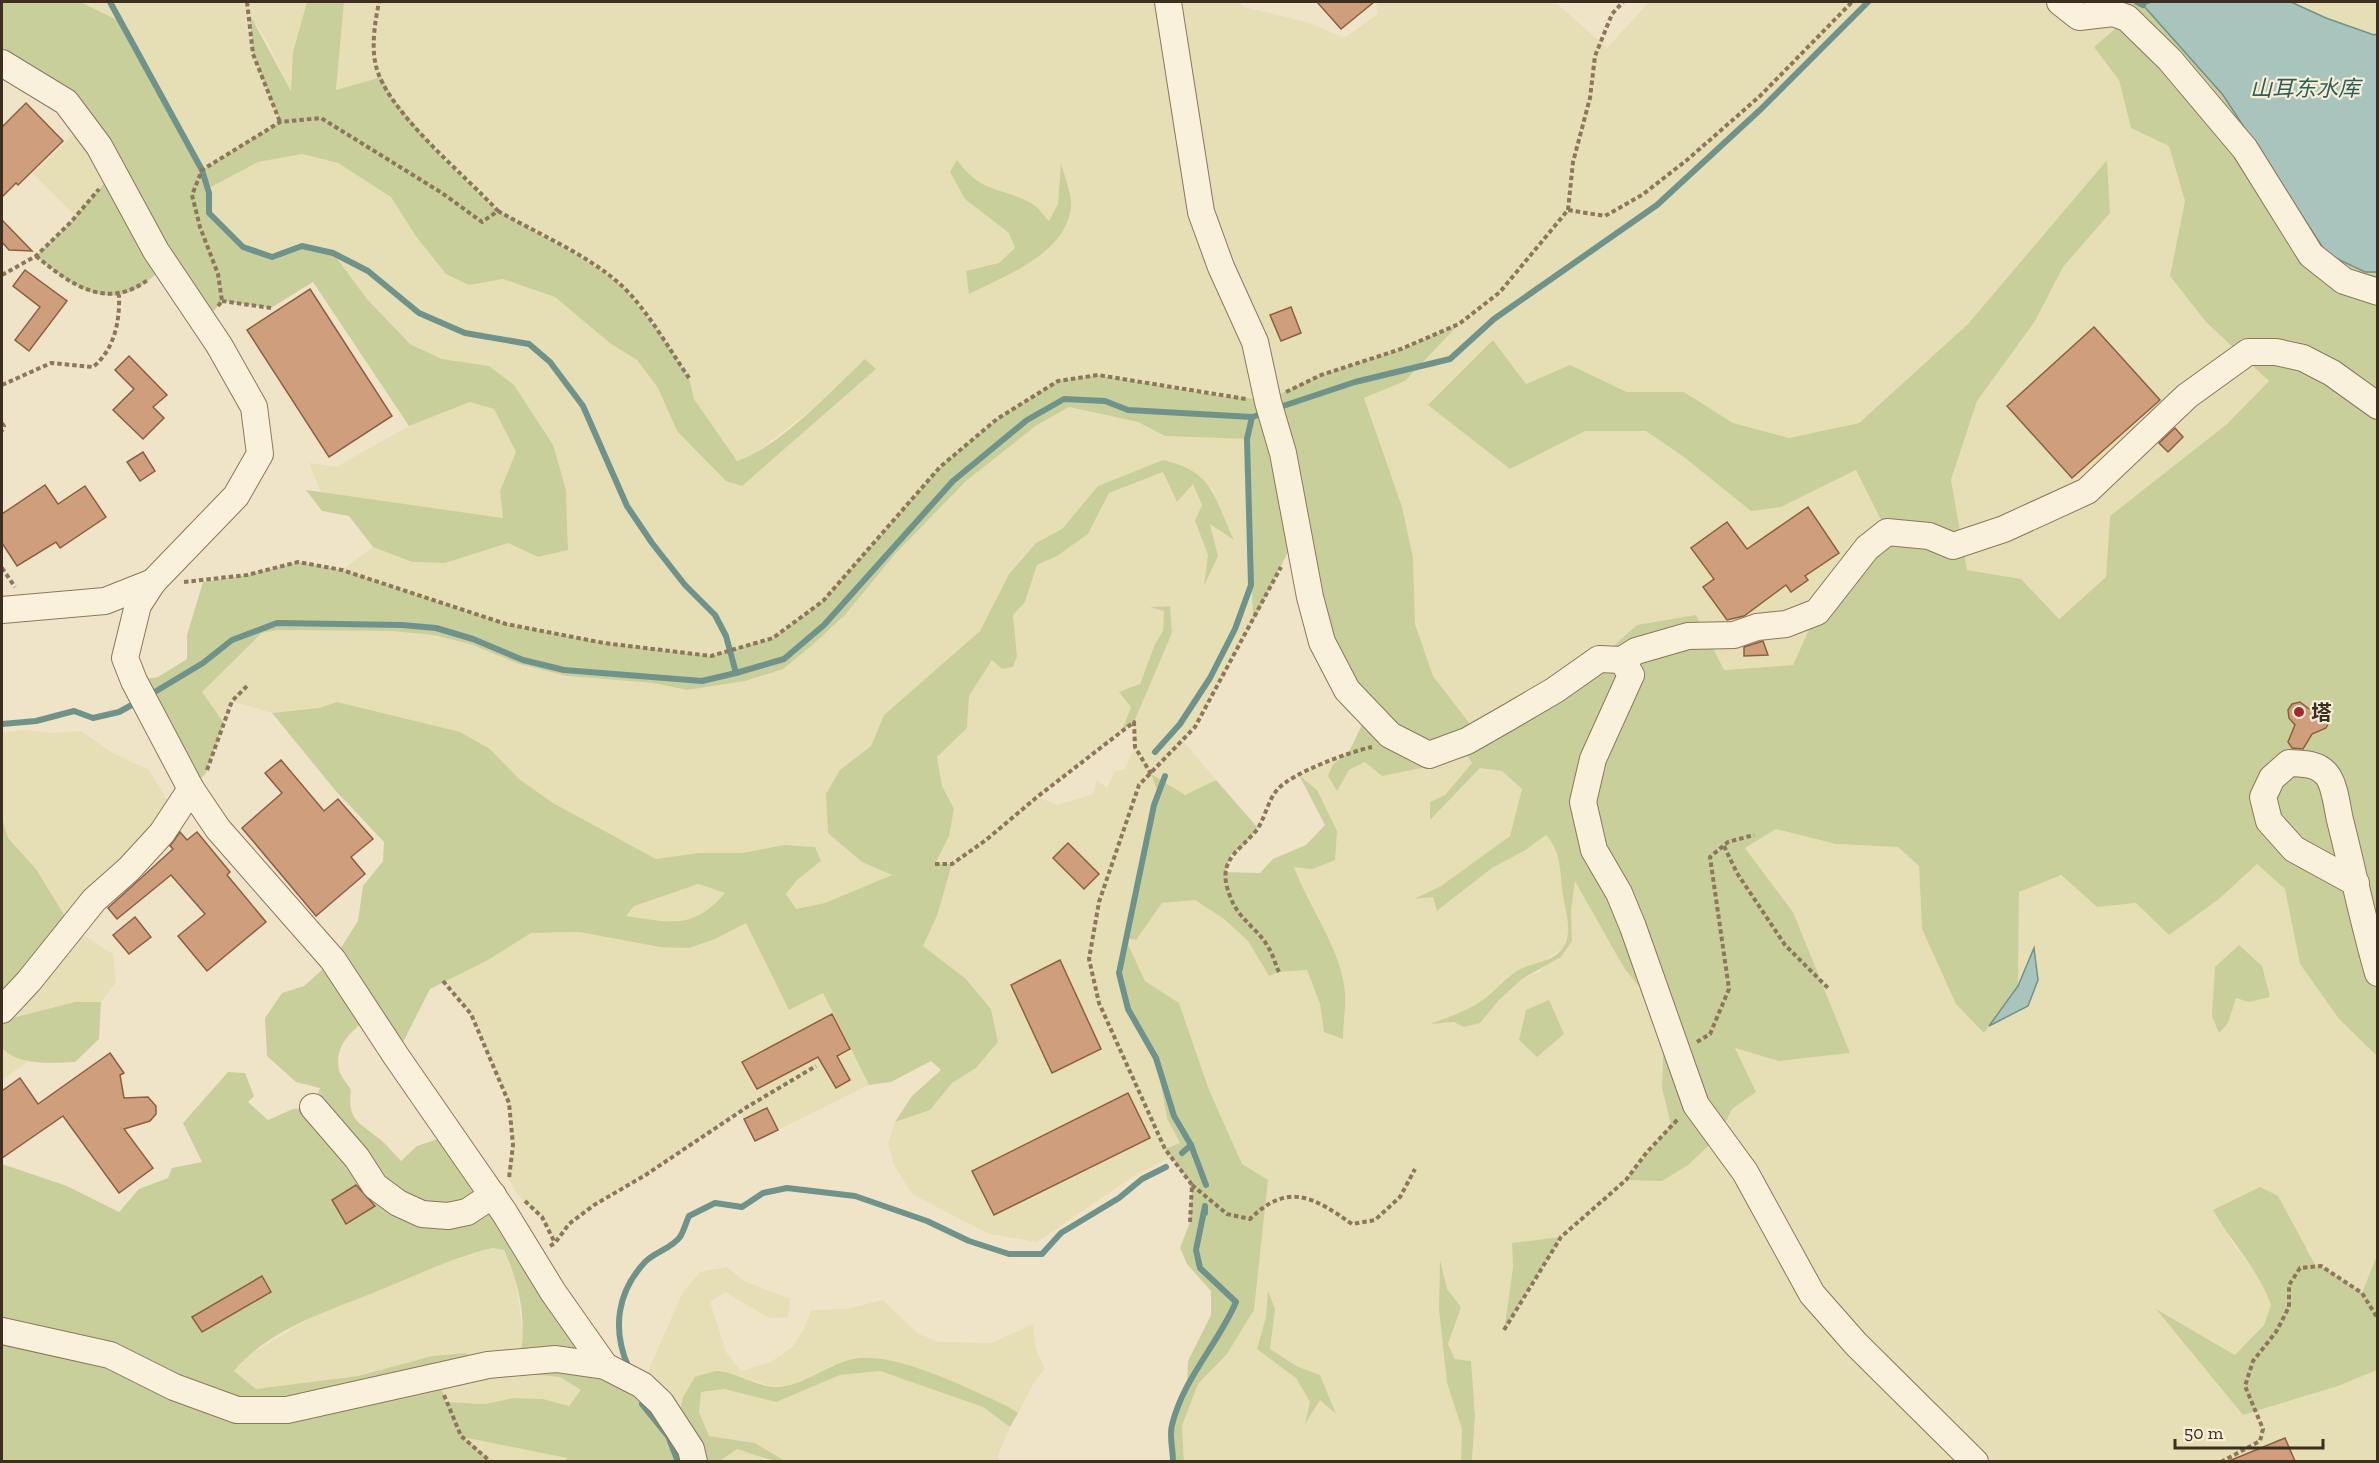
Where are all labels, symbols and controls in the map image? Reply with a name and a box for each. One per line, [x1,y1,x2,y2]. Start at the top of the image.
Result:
water label: 山耳东水库 [2250,75,2364,102]
place label: 塔 [2311,700,2332,725]
marker: 塔 [2292,705,2306,719]
scale bar [2175,1412,2324,1450]
text: 50 m [2184,1422,2224,1444]

